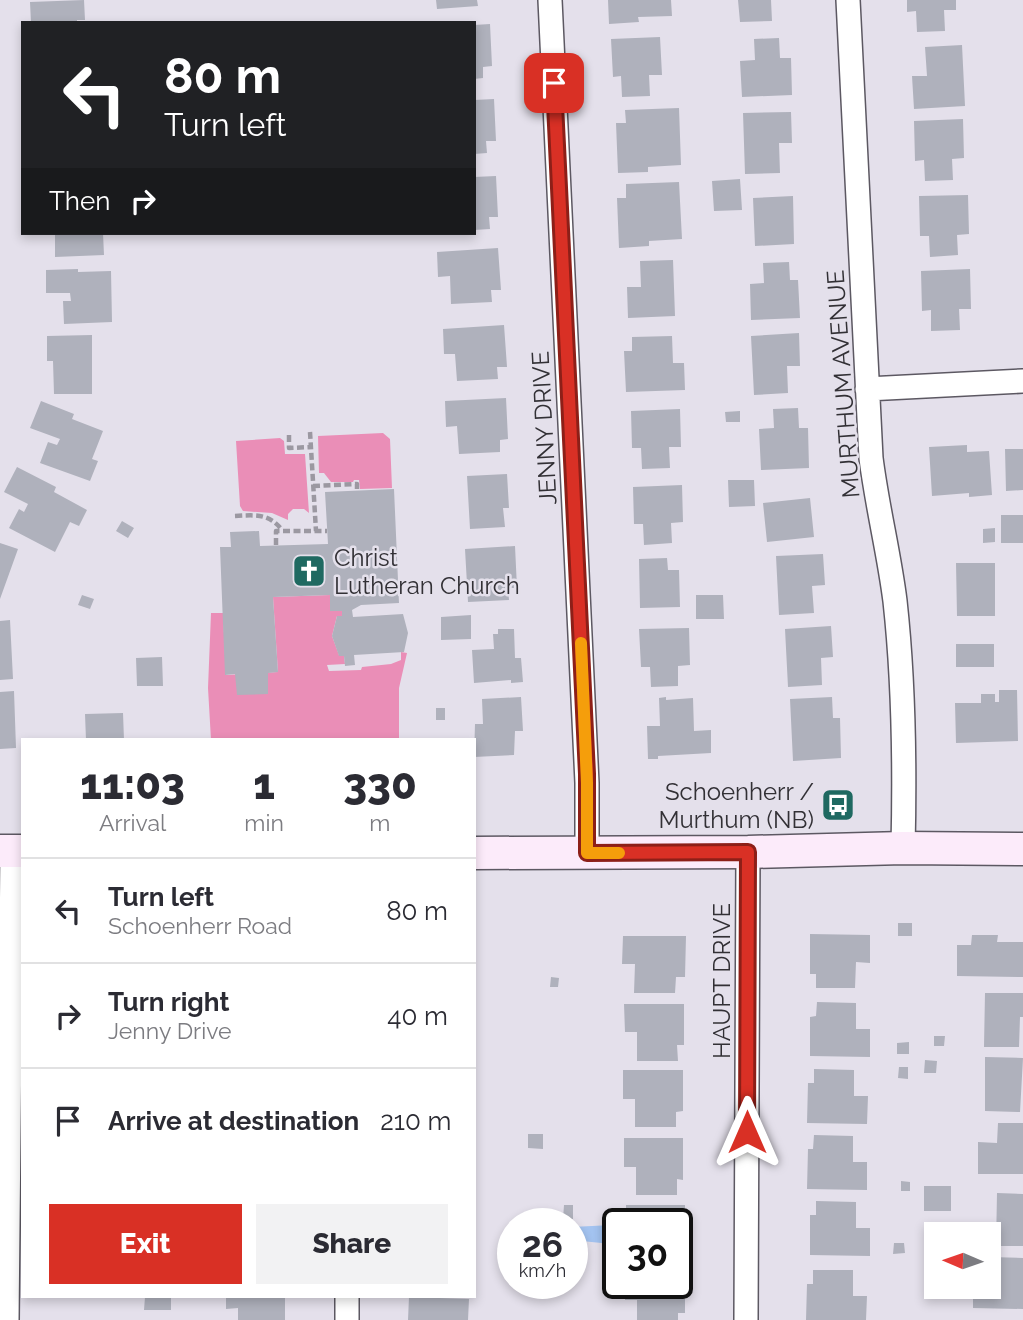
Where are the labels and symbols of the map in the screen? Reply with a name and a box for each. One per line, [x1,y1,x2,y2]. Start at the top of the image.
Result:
pin [524,53,584,113]
street label: MURTHUM AVENUE [821,269,865,499]
street label: JENNY DRIVE [525,350,563,506]
place label: Christ Lutheran Church [334,543,520,600]
church icon: Christ Lutheran Church [290,552,328,590]
place label: Schoenherr / Murthum (NB) [658,777,814,834]
bus stop icon: Schoenherr / Murthum (NB) [819,786,857,824]
street label: HAUPT DRIVE [707,903,736,1059]
position arrow [710,1095,784,1169]
speed limit sign: 30 [602,1208,693,1299]
north arrow [924,1222,1001,1298]

